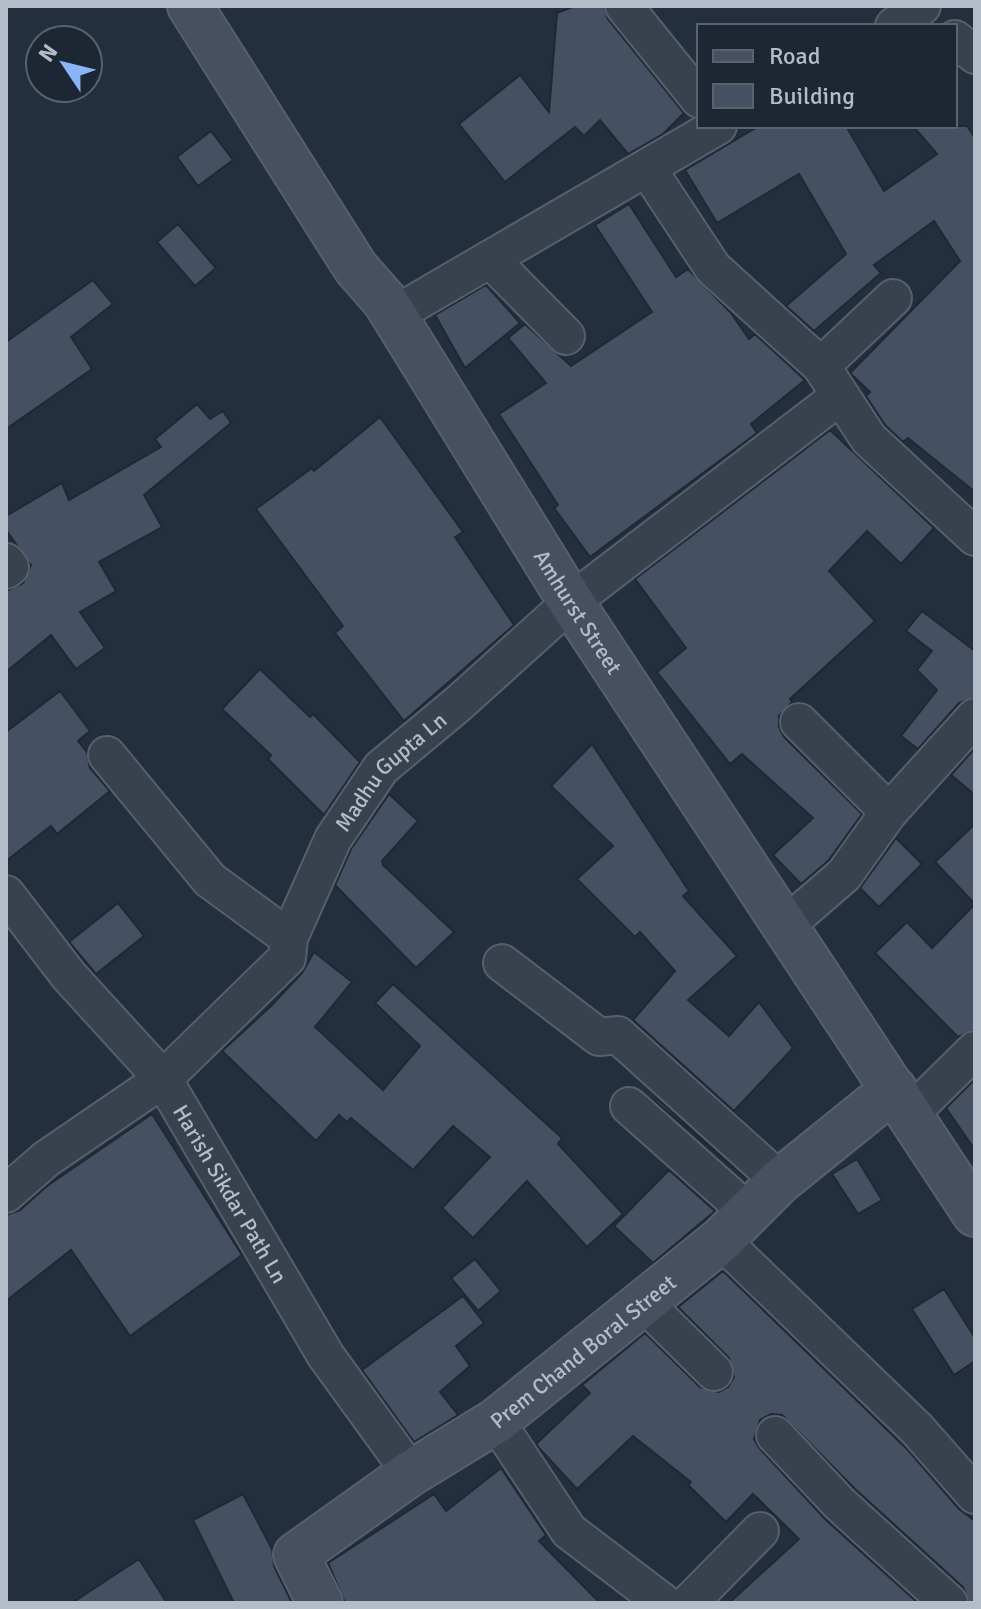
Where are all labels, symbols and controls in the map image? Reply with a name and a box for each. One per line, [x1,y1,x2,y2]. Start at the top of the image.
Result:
north arrow [24,24,104,104]
legend [697,24,957,128]
text: N [33,39,63,67]
text: Road [769,41,820,71]
text: Building [769,81,855,111]
street label: Amhurst Street [528,545,628,680]
street label: Madhu Gupta Ln [329,706,452,837]
street label: Harish Sikdar Path Ln [167,1100,293,1288]
street label: Prem Chand Boral Street [485,1269,682,1434]

